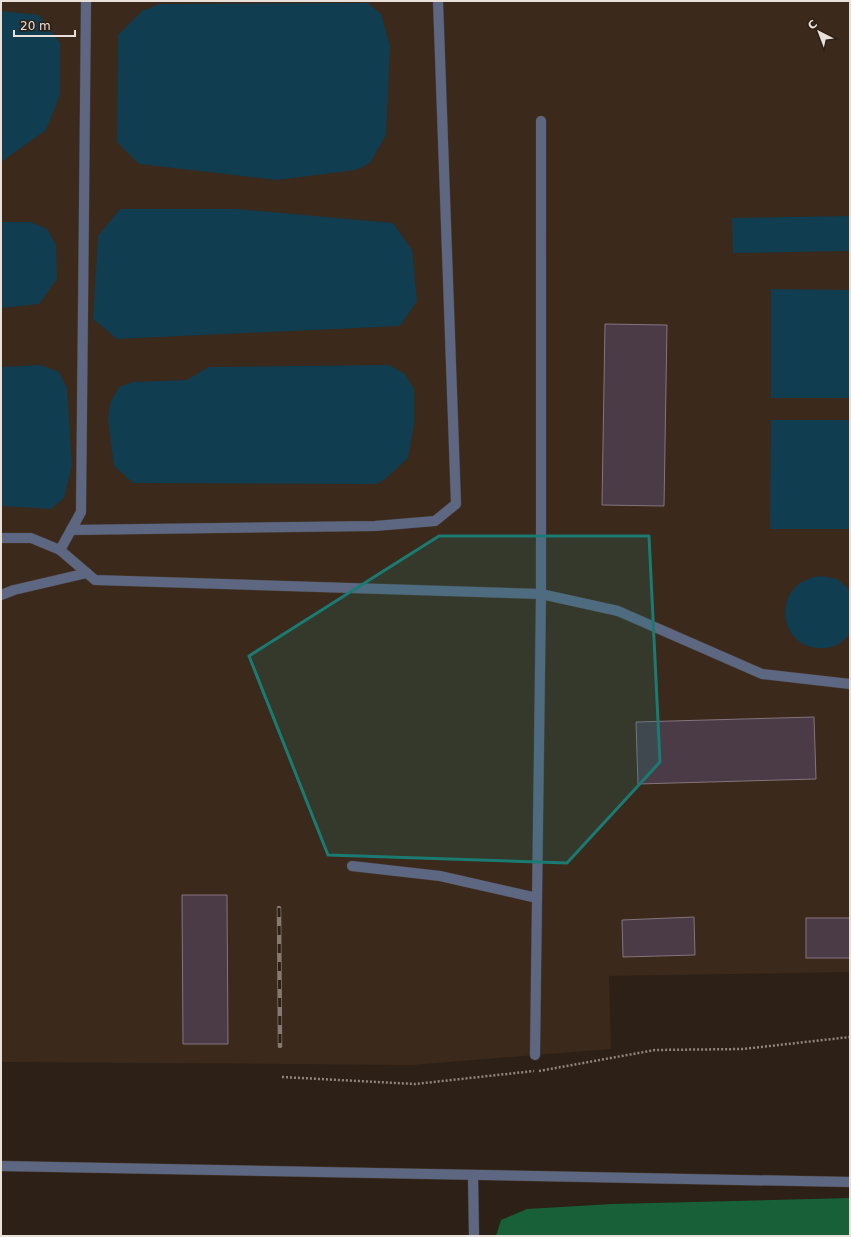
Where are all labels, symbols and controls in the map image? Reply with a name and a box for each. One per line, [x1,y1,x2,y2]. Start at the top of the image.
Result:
scale bar [14,12,75,38]
north arrow [799,12,839,52]
text: С [805,17,820,32]
text: 20 m [20,19,51,33]

